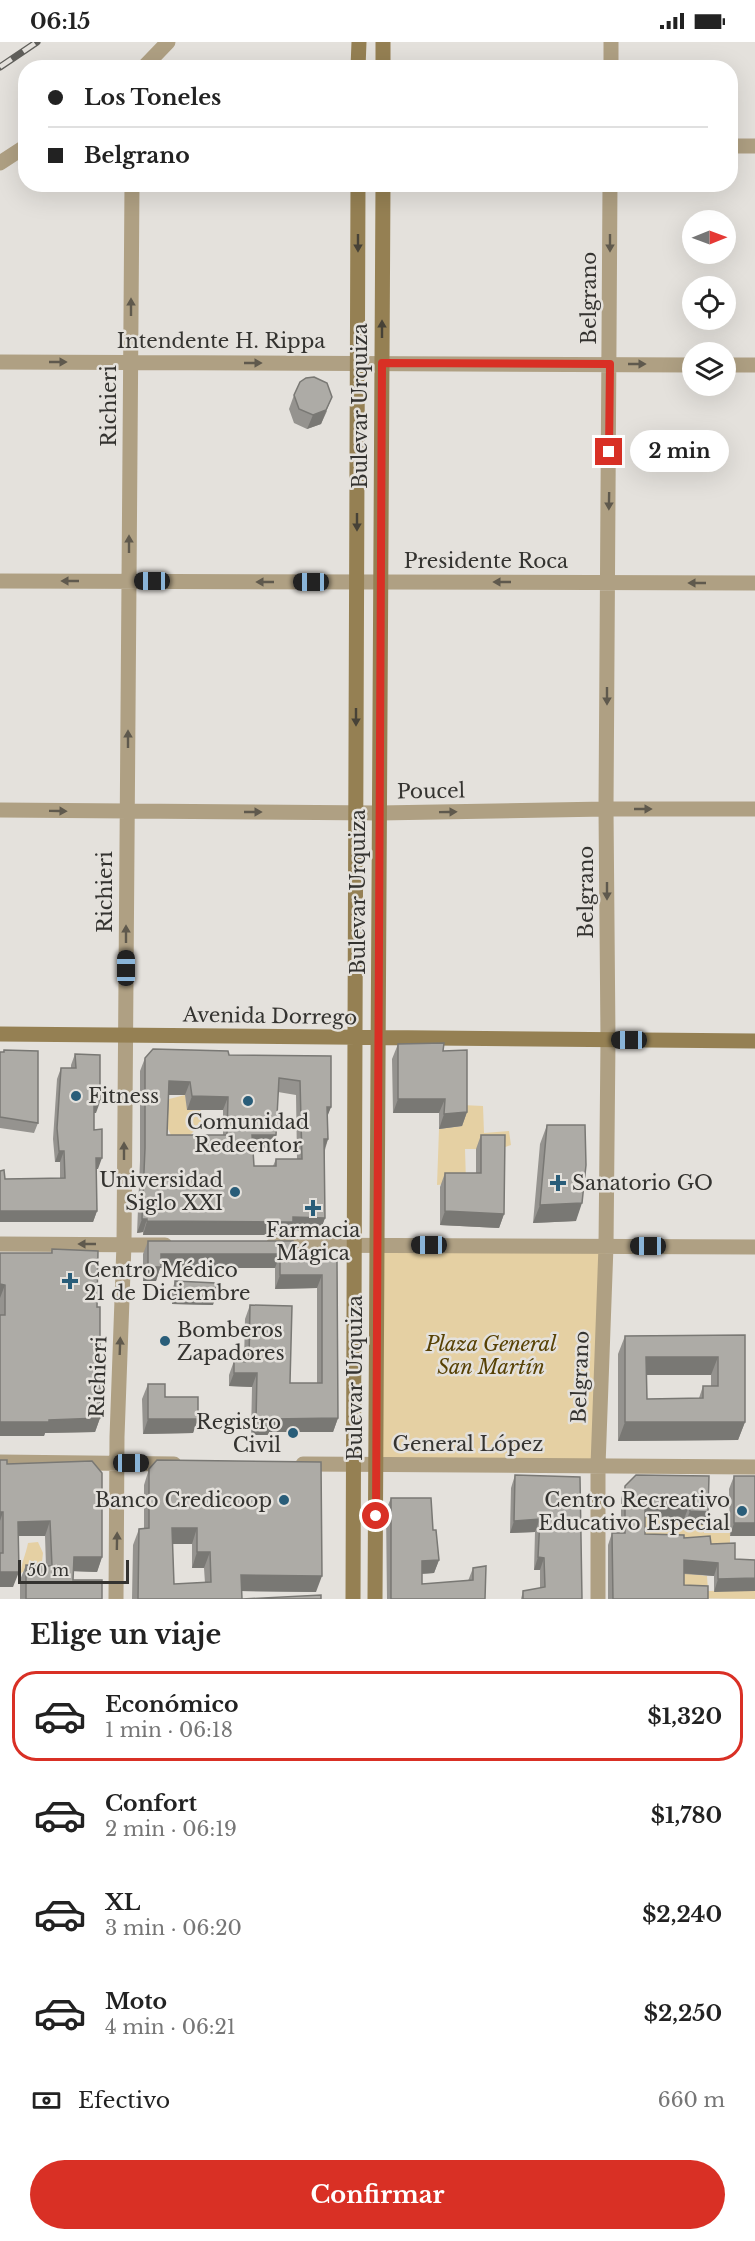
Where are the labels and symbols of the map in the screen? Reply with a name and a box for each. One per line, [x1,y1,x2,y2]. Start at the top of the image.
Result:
north arrow [682,210,736,264]
one-way arrow [353,233,363,252]
one-way arrow [605,233,615,252]
street label: Belgrano [577,252,601,344]
one-way arrow [126,297,136,316]
one-way arrow [377,319,387,338]
street label: Bulevar Urquiza [348,322,372,489]
street label: Intendente H. Rippa [117,329,326,353]
one-way arrow [49,357,68,367]
one-way arrow [244,358,263,368]
one-way arrow [628,360,647,369]
street label: Richieri [97,365,121,447]
callout: 2 min [630,431,729,473]
route end [595,438,622,465]
one-way arrow [604,491,613,510]
one-way arrow [352,512,362,531]
one-way arrow [124,534,134,553]
street label: Presidente Roca [404,549,569,573]
car [134,572,170,590]
car [293,573,329,591]
one-way arrow [60,576,79,586]
one-way arrow [255,577,274,587]
one-way arrow [492,577,511,587]
one-way arrow [687,578,706,588]
one-way arrow [602,686,612,705]
one-way arrow [351,707,361,726]
one-way arrow [123,729,133,748]
street label: Poucel [397,778,465,804]
one-way arrow [634,804,653,814]
one-way arrow [49,806,68,815]
one-way arrow [244,807,263,817]
one-way arrow [439,807,458,816]
street label: Bulevar Urquiza [346,808,370,975]
street label: Belgrano [574,846,598,938]
street label: Richieri [93,851,117,933]
one-way arrow [602,881,611,900]
one-way arrow [121,924,131,943]
car [117,950,135,986]
street label: Avenida Dorrego [182,1002,357,1030]
car [611,1031,647,1049]
place label: Fitness [88,1084,159,1108]
marker: Fitness [69,1089,83,1103]
marker: Comunidad Redeentor [241,1094,255,1108]
place label: Comunidad Redeentor [187,1110,309,1157]
one-way arrow [119,1141,129,1160]
place label: Universidad Siglo XXI [99,1168,223,1215]
place label: Sanatorio GO [572,1171,713,1195]
marker: Sanatorio GO [549,1174,567,1192]
marker: Universidad Siglo XXI [228,1185,242,1199]
marker: Farmacia Mágica [306,1201,320,1215]
place label: Farmacia Mágica [266,1218,361,1265]
car [411,1236,447,1254]
car [630,1237,666,1255]
one-way arrow [78,1239,97,1249]
place label: Centro Médico 21 de Diciembre [84,1258,251,1305]
marker: Centro Médico 21 de Diciembre [61,1272,79,1290]
street label: Bulevar Urquiza [343,1294,367,1461]
place label: Bomberos Zapadores [177,1318,285,1365]
street label: Belgrano [566,1330,594,1424]
park label: Plaza General San Martín [424,1332,557,1379]
marker: Bomberos Zapadores [158,1334,172,1348]
street label: Richieri [85,1336,111,1418]
one-way arrow [116,1336,125,1355]
place label: Registro Civil [196,1410,281,1457]
marker: Registro Civil [286,1426,300,1440]
street label: General López [393,1432,543,1456]
car [113,1454,149,1472]
place label: Banco Credicoop [95,1488,272,1512]
place label: Centro Recreativo Educativo Especial [538,1488,730,1535]
marker: Banco Credicoop [277,1493,291,1507]
route start [362,1502,389,1529]
marker: Centro Recreativo Educativo Especial [735,1504,749,1518]
one-way arrow [112,1531,122,1550]
scale bar [18,1557,129,1584]

